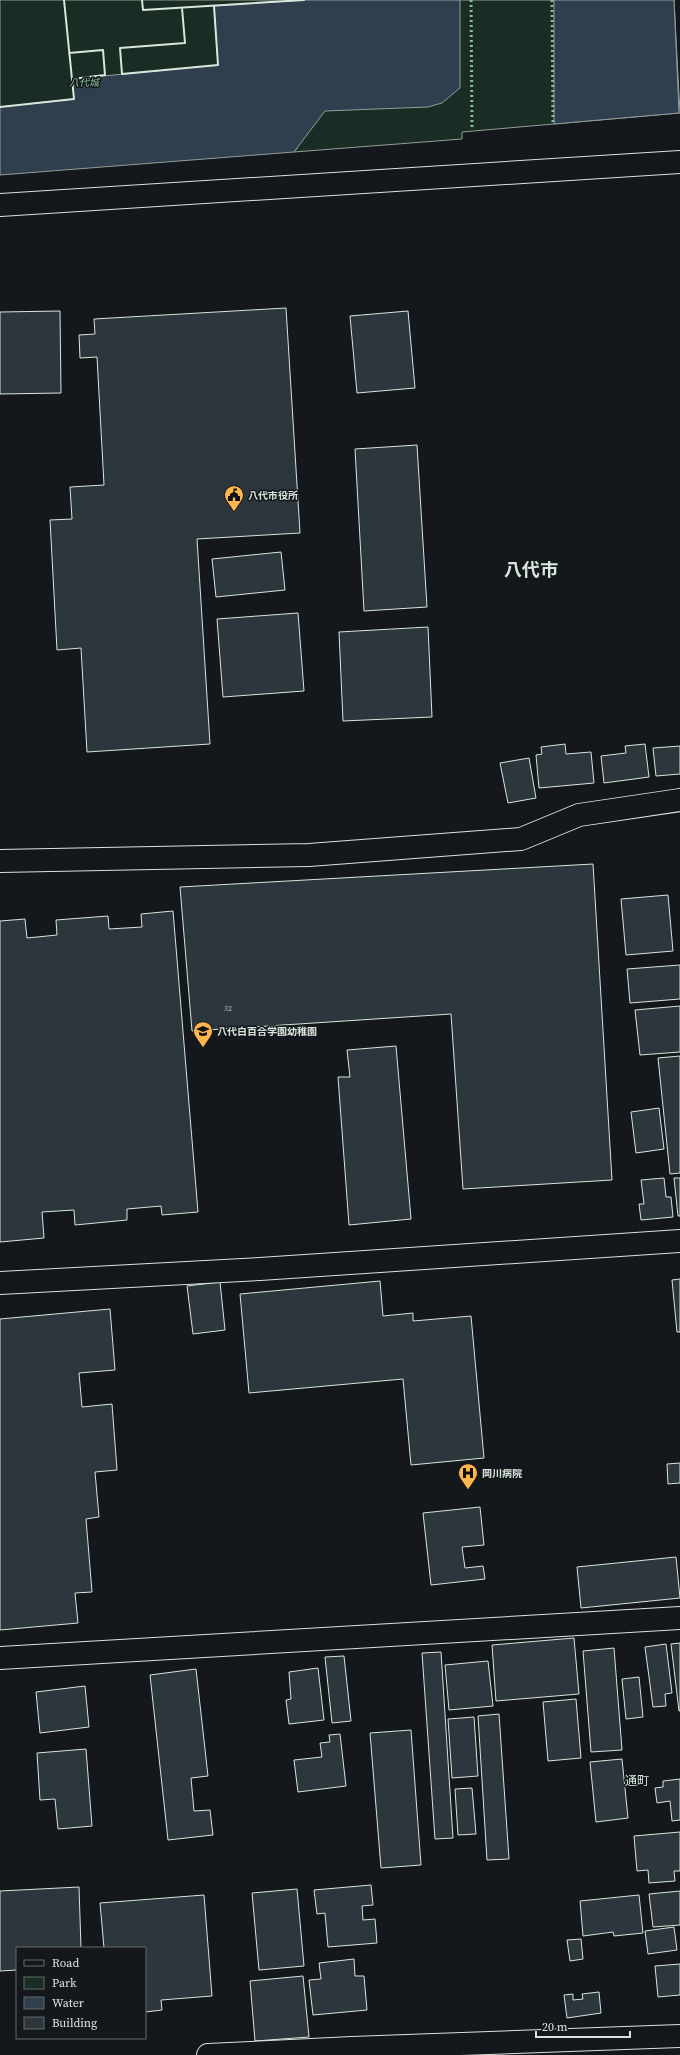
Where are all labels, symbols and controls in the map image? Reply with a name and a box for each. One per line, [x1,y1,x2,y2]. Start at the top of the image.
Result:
park label: 八代城 [69,76,101,89]
public building icon: 八代市役所 [223,484,245,512]
place label: 八代市役所 [248,489,298,502]
district label: 八代市 [504,557,558,582]
house number: 32 [224,1003,232,1014]
school or university icon: 八代白百合学園幼稚園 [192,1020,214,1048]
place label: 八代白百合学園幼稚園 [217,1025,317,1038]
hospital icon: 岡川病院 [457,1462,479,1490]
place label: 岡川病院 [482,1467,522,1480]
district label: 通町 [625,1773,649,1789]
legend [16,1947,146,2039]
text: Road [52,1955,79,1971]
text: Park [52,1975,77,1991]
text: Water [52,1995,84,2011]
scale bar [536,2013,630,2039]
text: Building [52,2015,97,2031]
text: 20 m [542,2019,568,2035]

